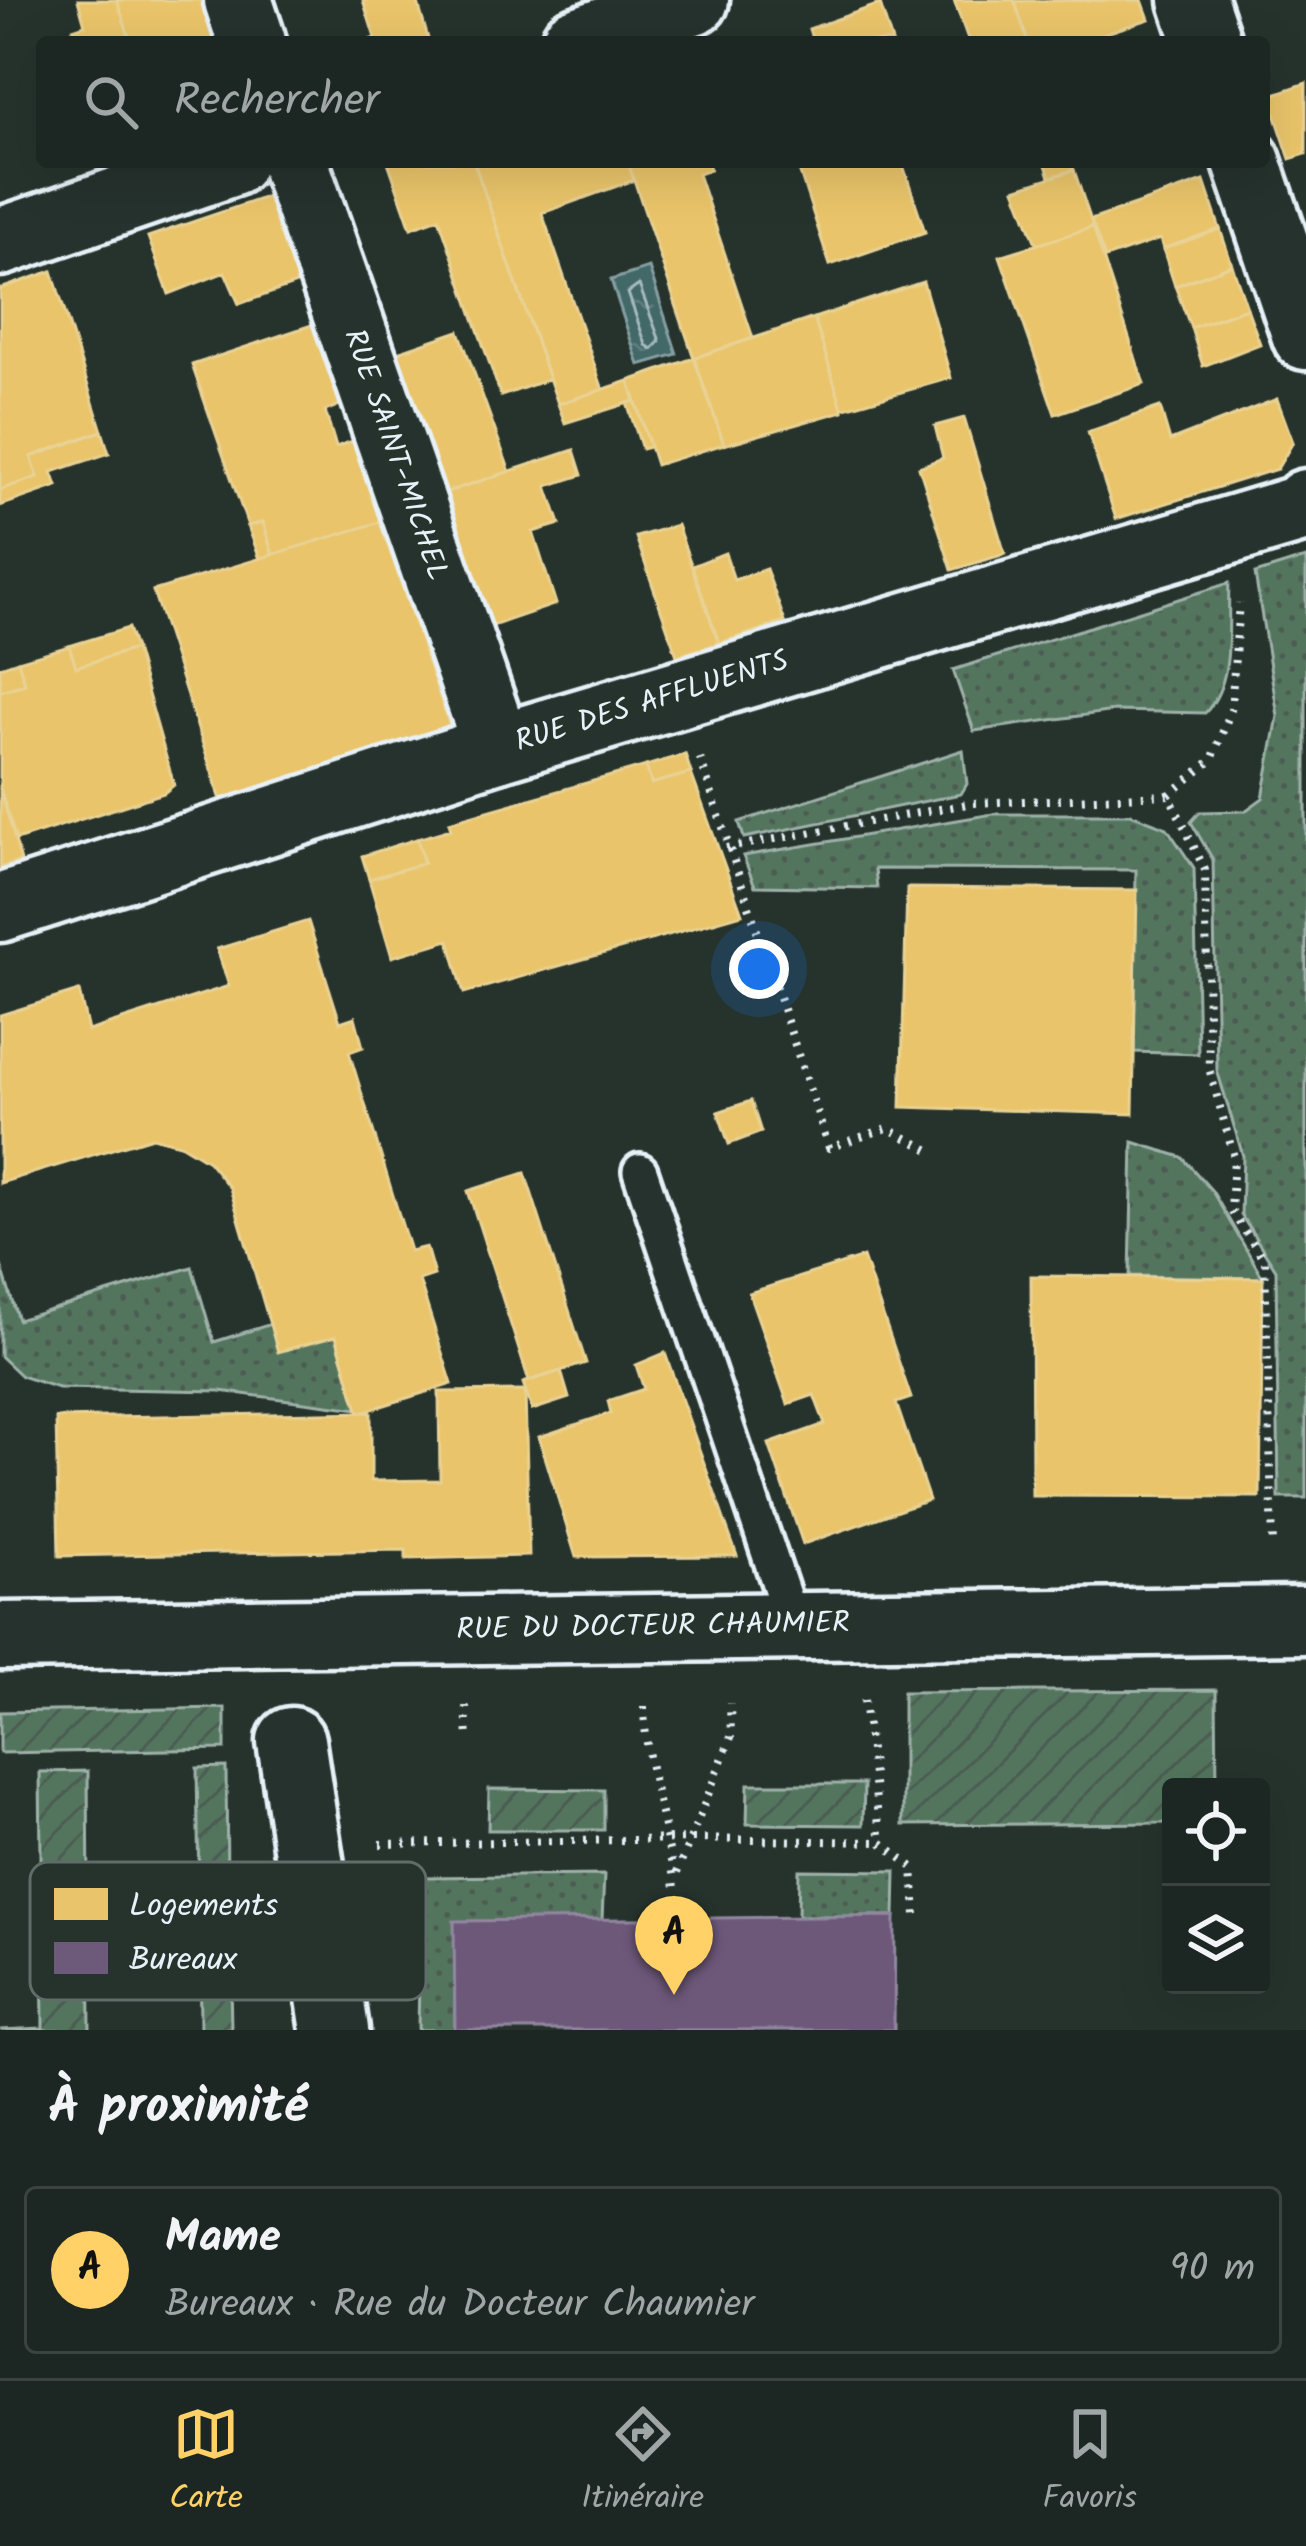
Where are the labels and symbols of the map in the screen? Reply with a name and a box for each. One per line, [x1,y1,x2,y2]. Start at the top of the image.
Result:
street label: RUE SAINT-MICHEL [329,323,461,587]
street label: RUE DES AFFLUENTS [509,638,795,766]
your location [729,939,789,999]
street label: RUE DU DOCTEUR CHAUMIER [456,1600,850,1654]
legend [30,1862,426,2000]
text: Logements [129,1881,278,1934]
pin: A [635,1896,713,1995]
text: Bureaux [129,1935,238,1988]

